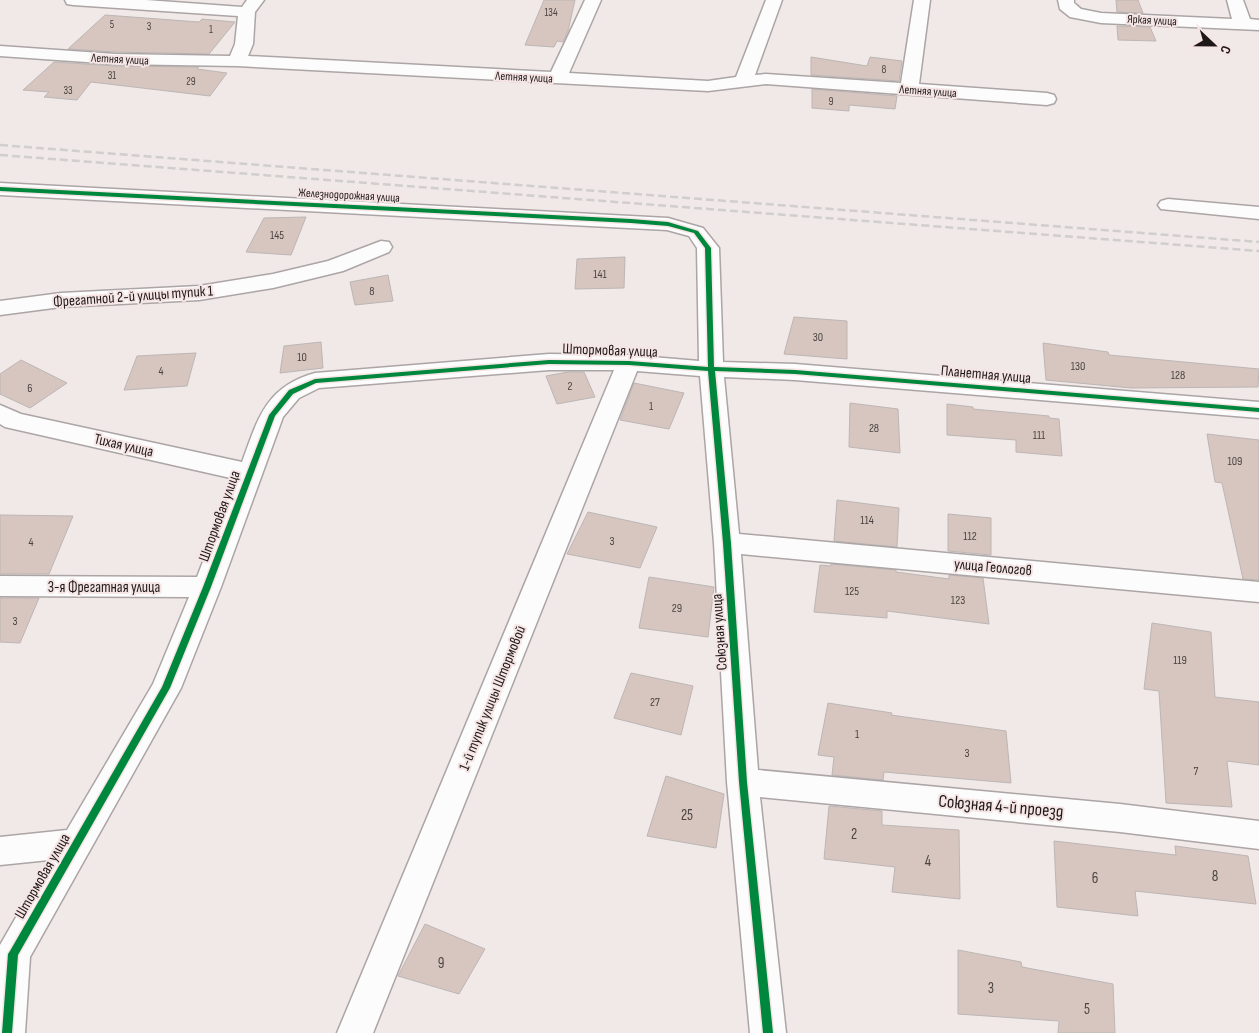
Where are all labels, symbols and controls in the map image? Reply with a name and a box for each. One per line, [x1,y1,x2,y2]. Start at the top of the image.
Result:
house number: 134 [544,6,558,19]
street label: Яркая улица [1127,12,1178,29]
house number: 5 [110,18,114,31]
house number: 3 [147,20,152,33]
north arrow [1189,20,1239,70]
house number: 1 [209,23,213,36]
text: С [1216,43,1235,56]
street label: Летняя улица [90,50,149,69]
house number: 8 [882,63,887,76]
street label: Летняя улица [494,68,553,87]
house number: 31 [108,69,116,82]
house number: 29 [186,75,196,88]
street label: Летняя улица [898,82,958,101]
house number: 33 [63,84,73,97]
house number: 9 [829,95,834,108]
street label: Железнодорожная улица [298,185,401,206]
house number: 145 [270,228,284,243]
house number: 141 [593,267,608,282]
street label: Фрегатной 2-й улицы тупик 1 [53,281,214,312]
house number: 8 [369,284,375,299]
house number: 30 [813,330,823,345]
street label: Штормовая улица [562,339,658,362]
house number: 10 [297,350,307,365]
house number: 130 [1071,359,1085,374]
street label: Планетная улица [940,361,1032,388]
house number: 4 [158,364,164,379]
house number: 128 [1171,368,1185,383]
house number: 2 [568,379,573,394]
house number: 6 [27,381,33,396]
house number: 1 [649,399,654,414]
house number: 28 [869,421,879,436]
house number: 111 [1033,428,1046,443]
street label: Тихая улица [92,429,156,462]
house number: 109 [1228,454,1242,469]
street label: Штормовая улица [194,468,245,564]
house number: 114 [860,513,874,528]
house number: 112 [963,529,977,544]
house number: 3 [609,534,615,549]
house number: 4 [28,535,34,550]
street label: улица Геологов [953,555,1033,580]
street label: 3-я Фрегатная улица [48,578,160,597]
house number: 125 [845,584,859,599]
street label: Союзная улица [707,593,732,671]
house number: 123 [951,593,965,608]
house number: 29 [672,601,682,616]
house number: 3 [12,614,18,629]
street label: 1-й тупик улицы Штормовой [455,623,530,773]
house number: 119 [1173,653,1187,668]
house number: 27 [650,695,660,710]
house number: 1 [855,727,860,742]
house number: 3 [964,746,970,761]
house number: 7 [1194,764,1199,779]
street label: Союзная 4-й проезд [938,791,1064,822]
house number: 25 [681,806,693,825]
house number: 2 [851,825,857,844]
street label: Штормовая улица [10,830,75,922]
house number: 4 [925,852,931,871]
house number: 8 [1212,867,1218,886]
house number: 6 [1092,869,1098,888]
house number: 9 [438,954,444,973]
house number: 3 [988,979,994,998]
house number: 5 [1084,1000,1090,1019]

